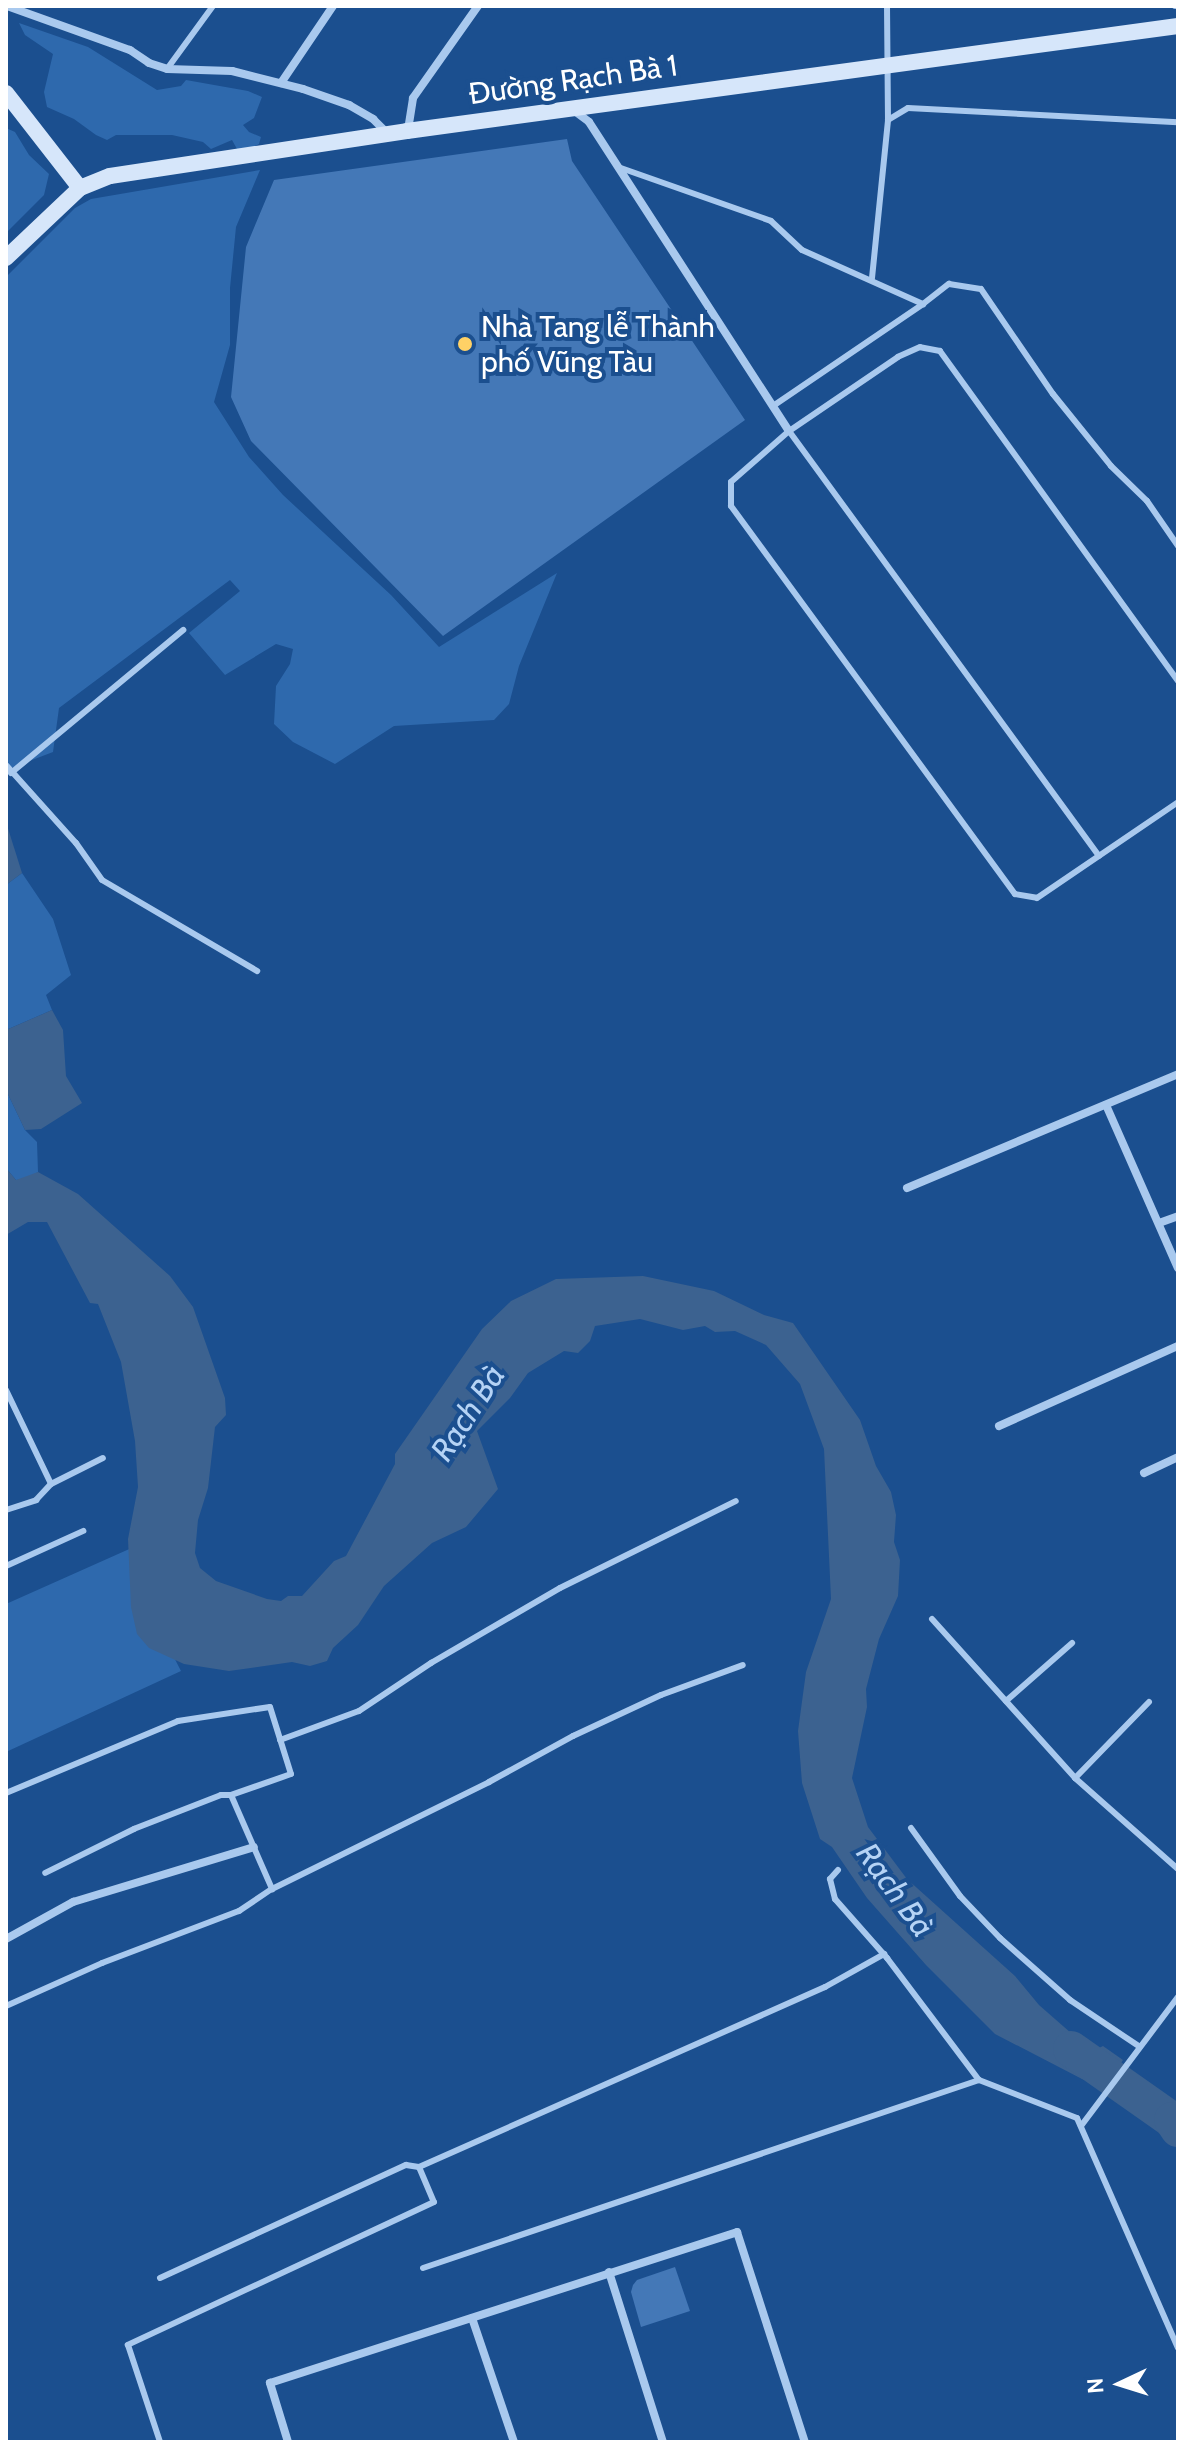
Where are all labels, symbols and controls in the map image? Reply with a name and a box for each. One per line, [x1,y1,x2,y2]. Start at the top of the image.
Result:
street label: Đường Rạch Bà 1 [466,48,680,112]
place label: Nhà Tang lễ Thành phố Vũng Tàu [481,309,715,380]
marker: Nhà Tang lễ Thành phố Vũng Tàu [456,335,474,353]
water label: Rạch Bà [423,1358,513,1468]
water label: Rạch Bà [848,1836,942,1944]
north arrow [1080,2344,1160,2424]
text: N [1082,2377,1110,2394]

